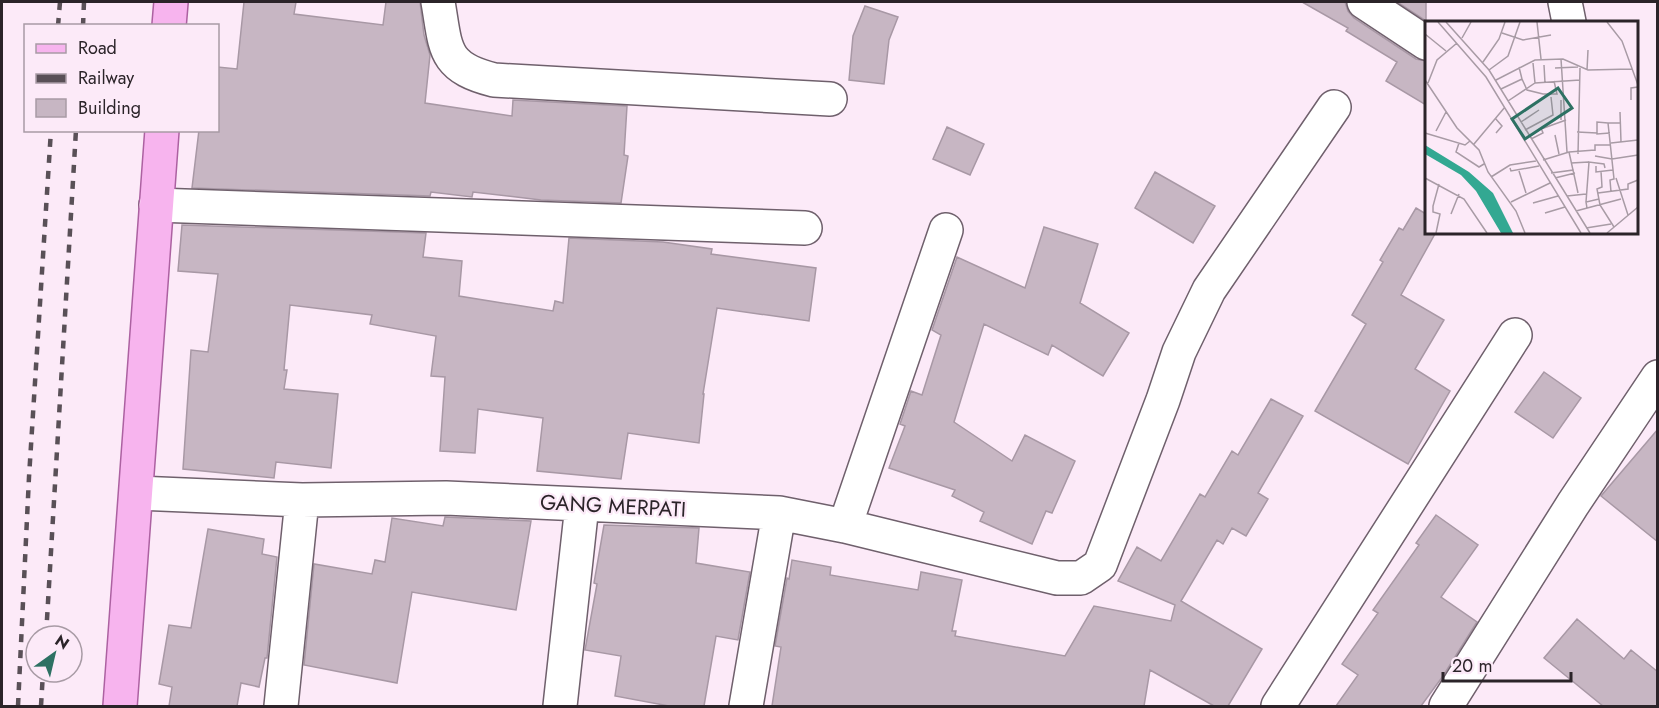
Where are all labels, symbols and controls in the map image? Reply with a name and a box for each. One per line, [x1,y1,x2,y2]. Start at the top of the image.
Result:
inset map [1425,21,1638,234]
legend [24,24,219,132]
text: Road [78,35,117,61]
text: Railway [78,65,134,91]
text: Building [78,95,141,121]
street label: GANG MERPATI [539,487,687,525]
north arrow [24,624,84,684]
text: N [50,629,74,655]
scale bar [1443,645,1570,683]
text: 20 m [1452,653,1492,679]

